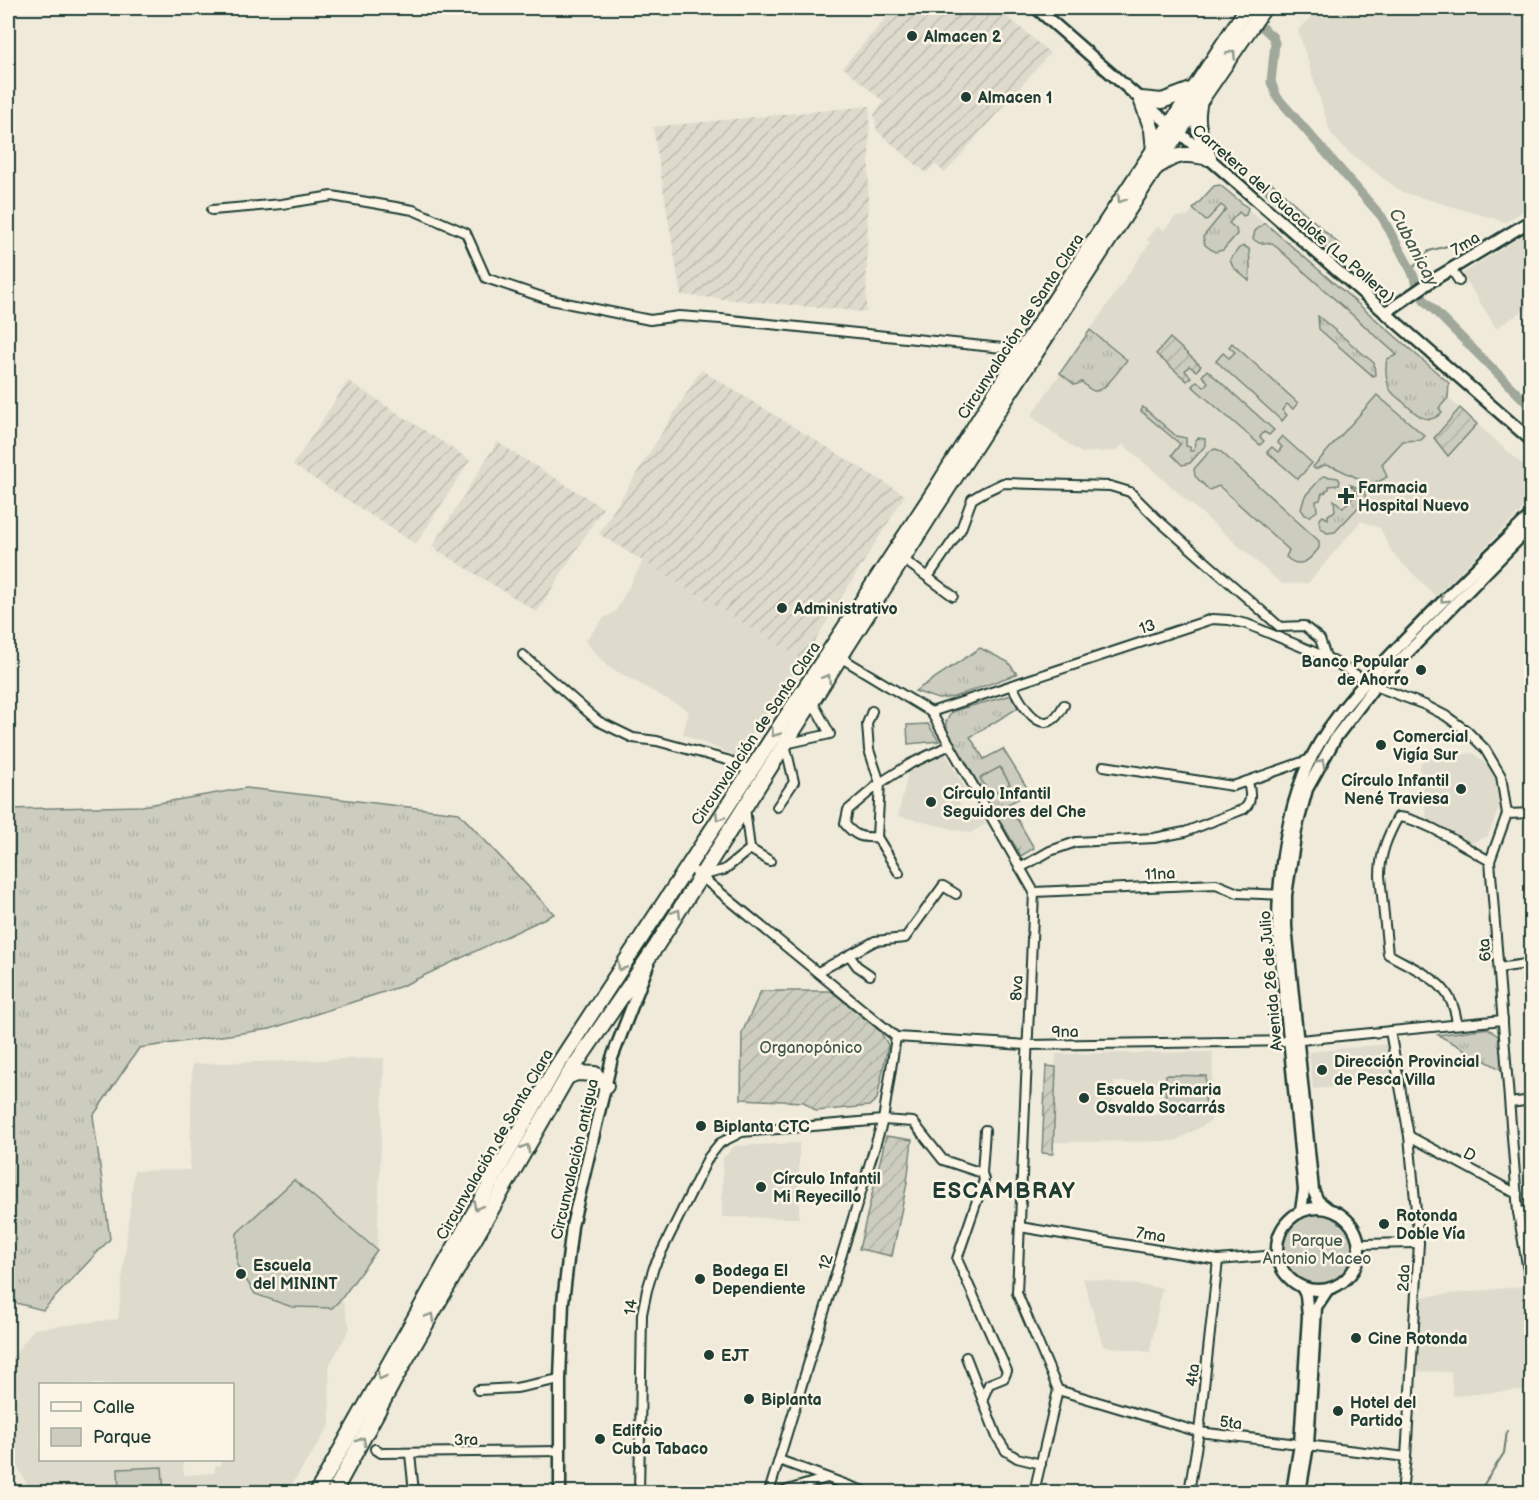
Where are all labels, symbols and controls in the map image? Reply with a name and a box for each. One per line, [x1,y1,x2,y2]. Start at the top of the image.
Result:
place label: Almacen 2 [923,28,1002,47]
marker: Almacen 2 [905,29,919,43]
one-way arrow [1225,50,1236,61]
place label: Almacen 1 [977,89,1053,108]
marker: Almacen 1 [959,90,973,104]
street label: Carretera del Guacalote (La Pollera) [1188,121,1398,307]
one-way arrow [1117,193,1129,203]
water label: Cubanicay [1384,205,1443,290]
street label: 7ma [1448,228,1484,260]
street label: Circunvalación de Santa Clara [954,230,1088,423]
place label: Farmacia Hospital Nuevo [1358,479,1469,516]
marker: Farmacia Hospital Nuevo [1339,489,1353,503]
one-way arrow [1441,592,1452,603]
place label: Administrativo [793,600,898,619]
marker: Administrativo [775,601,789,615]
street label: 13 [1137,616,1158,639]
street label: Circunvalación de Santa Clara [688,638,825,829]
place label: Banco Popular de Ahorro [1301,653,1410,690]
marker: Banco Popular de Ahorro [1414,663,1428,677]
one-way arrow [819,674,831,684]
one-way arrow [771,726,782,737]
place label: Comercial Vigía Sur [1393,728,1468,765]
marker: Comercial Vigía Sur [1374,738,1388,752]
one-way arrow [1314,759,1326,770]
place label: Círculo Infantil Nené Traviesa [1341,772,1449,809]
marker: Círculo Infantil Nené Traviesa [1454,782,1468,796]
place label: Círculo Infantil Seguidores del Che [943,785,1086,822]
marker: Círculo Infantil Seguidores del Che [924,795,938,809]
one-way arrow [715,811,726,822]
street label: 11na [1144,864,1176,885]
one-way arrow [669,909,681,919]
street label: Avenida 26 de Julio [1256,910,1287,1052]
street label: 6ta [1475,937,1496,962]
one-way arrow [617,960,628,971]
street label: 8va [1007,975,1028,1002]
street label: 9na [1051,1023,1079,1042]
park label: Organopónico [760,1039,862,1058]
street label: Circunvalación de Santa Clara [433,1046,558,1244]
place label: Dirección Provincial de Pesca Villa [1334,1053,1479,1090]
marker: Dirección Provincial de Pesca Villa [1315,1063,1329,1077]
street label: Circunvalación antigua [548,1077,603,1242]
place label: Escuela Primaria Osvaldo Socarrás [1096,1081,1225,1118]
marker: Escuela Primaria Osvaldo Socarrás [1077,1091,1091,1105]
place label: Biplanta CTC [713,1118,810,1137]
marker: Biplanta CTC [694,1119,708,1133]
one-way arrow [519,1144,530,1154]
street label: D [1460,1144,1479,1166]
place label: Círculo Infantil Mi Reyecillo [773,1170,881,1207]
district label: ESCAMBRAY [932,1178,1076,1205]
marker: Círculo Infantil Mi Reyecillo [754,1180,768,1194]
one-way arrow [473,1200,484,1210]
place label: Rotonda Doble Vía [1396,1207,1465,1244]
marker: Rotonda Doble Vía [1377,1217,1391,1231]
street label: 7ma [1134,1224,1167,1247]
park label: Parque Antonio Maceo [1263,1232,1371,1269]
street label: 12 [815,1252,838,1273]
place label: Escuela del MININT [253,1257,339,1294]
place label: Bodega El Dependiente [712,1262,805,1299]
street label: 2da [1394,1264,1415,1292]
marker: Escuela del MININT [234,1267,248,1281]
marker: Bodega El Dependiente [693,1272,707,1286]
street label: 14 [621,1298,642,1316]
one-way arrow [422,1313,434,1323]
place label: Cine Rotonda [1368,1330,1468,1349]
marker: Cine Rotonda [1349,1331,1363,1345]
place label: EJT [721,1347,750,1366]
marker: EJT [702,1348,716,1362]
street label: 4ta [1183,1362,1204,1388]
one-way arrow [377,1369,388,1380]
legend [39,1383,234,1461]
place label: Biplanta [761,1391,822,1410]
marker: Biplanta [742,1392,756,1406]
place label: Hotel del Partido [1350,1394,1416,1431]
text: Calle [93,1397,135,1418]
marker: Hotel del Partido [1331,1404,1345,1418]
street label: 5ta [1218,1413,1243,1434]
place label: Edifcio Cuba Tabaco [612,1422,708,1459]
text: Parque [93,1427,151,1448]
street label: 3ra [454,1431,478,1450]
marker: Edifcio Cuba Tabaco [593,1432,607,1446]
one-way arrow [355,1437,366,1447]

